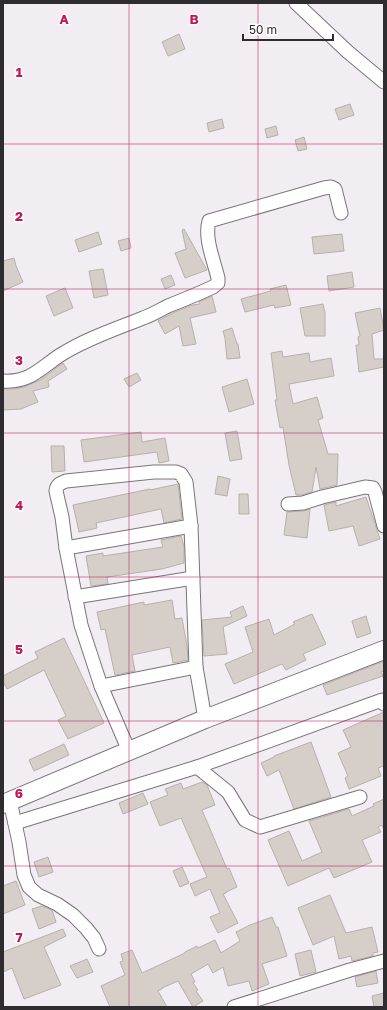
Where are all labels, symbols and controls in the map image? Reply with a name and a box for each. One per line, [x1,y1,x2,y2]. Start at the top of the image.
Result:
text: A [59,11,69,27]
text: B [189,11,199,27]
scale bar [243,16,333,42]
text: 50 m [249,22,277,37]
text: 1 [16,64,23,80]
text: 2 [15,208,23,224]
text: 3 [15,352,23,368]
text: 4 [15,497,23,513]
text: 5 [15,641,23,657]
text: 6 [15,785,23,801]
text: 7 [15,929,23,945]

